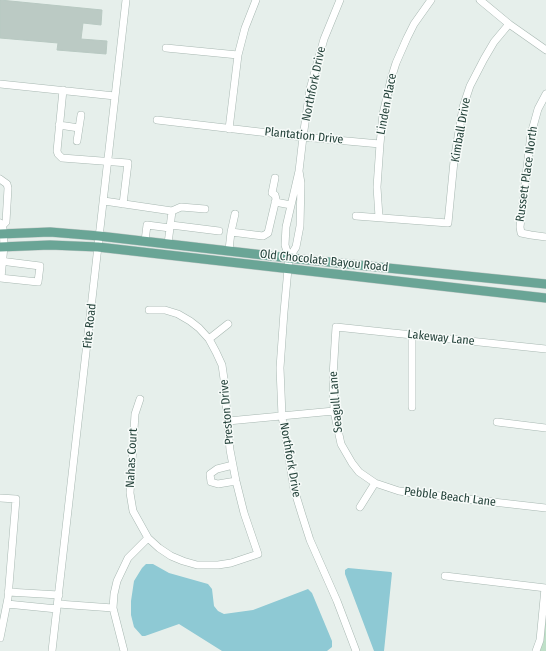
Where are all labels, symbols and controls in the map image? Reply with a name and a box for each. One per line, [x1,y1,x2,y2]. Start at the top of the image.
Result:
street label: Northfork Drive [299,45,329,123]
street label: Linden Place [374,72,400,136]
street label: Kimball Drive [448,97,474,163]
street label: Plantation Drive [264,125,344,147]
street label: Russett Place North [513,125,541,223]
street label: Old Chocolate Bayou Road [259,247,389,275]
street label: Fite Road [80,303,100,349]
street label: Lakeway Lane [407,327,475,349]
street label: Seagull Lane [326,371,346,433]
street label: Preston Drive [217,379,237,445]
street label: Northfork Drive [276,421,304,499]
street label: Nahas Court [123,428,141,488]
street label: Pebble Beach Lane [403,484,497,510]

